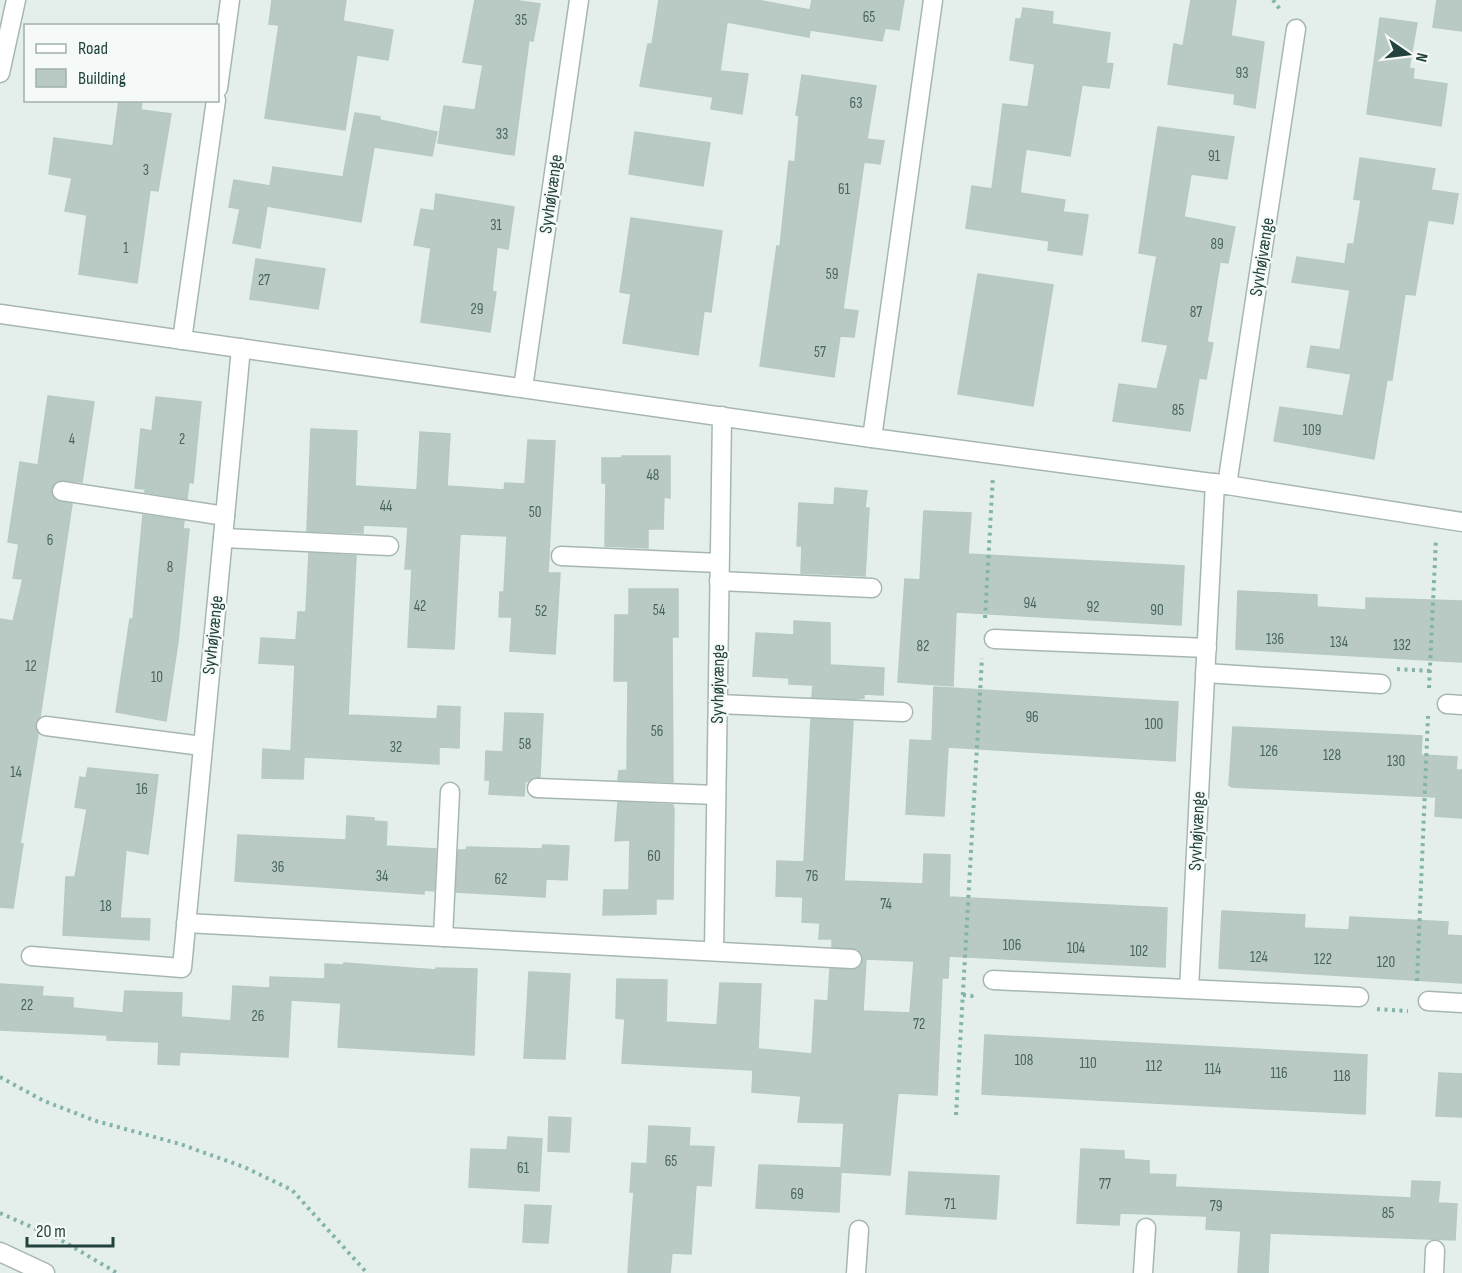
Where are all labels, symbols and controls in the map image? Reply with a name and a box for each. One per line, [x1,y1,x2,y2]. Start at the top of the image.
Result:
house number: 65 [863,8,875,27]
house number: 35 [515,11,527,30]
legend [24,24,219,102]
north arrow [1378,24,1438,84]
text: Road [78,38,108,59]
text: N [1411,51,1431,64]
house number: 93 [1236,64,1248,83]
text: Building [78,68,126,89]
house number: 63 [850,94,862,113]
house number: 33 [496,125,508,144]
house number: 91 [1208,147,1221,166]
street label: Syvhøjvænge [535,153,567,235]
house number: 3 [143,161,149,180]
house number: 61 [838,180,851,199]
house number: 31 [490,216,503,235]
street label: Syvhøjvænge [1245,216,1279,298]
house number: 89 [1210,235,1224,254]
house number: 1 [123,239,129,258]
house number: 59 [826,265,838,284]
house number: 27 [258,271,270,290]
house number: 29 [471,300,483,319]
house number: 87 [1190,303,1202,322]
house number: 57 [814,343,826,362]
house number: 85 [1172,401,1184,420]
house number: 109 [1303,421,1321,440]
house number: 4 [69,430,75,449]
house number: 2 [179,430,185,449]
house number: 48 [647,466,659,485]
house number: 44 [380,497,392,516]
house number: 50 [529,503,541,522]
house number: 6 [47,531,53,550]
house number: 8 [167,558,173,577]
street label: Syvhøjvænge [198,594,228,676]
house number: 94 [1024,594,1036,613]
house number: 42 [414,597,426,616]
house number: 92 [1087,598,1099,617]
house number: 54 [653,601,665,620]
house number: 90 [1150,601,1164,620]
house number: 52 [535,602,547,621]
house number: 136 [1266,630,1284,649]
house number: 134 [1330,633,1348,652]
house number: 132 [1393,636,1411,655]
house number: 82 [917,637,929,656]
street label: Syvhøjvænge [707,644,729,724]
house number: 12 [25,657,37,676]
house number: 10 [151,668,163,687]
house number: 96 [1025,708,1039,727]
house number: 100 [1145,715,1163,734]
house number: 56 [651,722,663,741]
house number: 58 [519,735,531,754]
house number: 32 [390,738,402,757]
house number: 126 [1260,742,1278,761]
house number: 128 [1323,746,1341,765]
house number: 130 [1387,752,1405,771]
house number: 14 [10,763,22,782]
house number: 16 [136,780,148,799]
street label: Syvhøjvænge [1184,791,1210,871]
house number: 60 [647,847,661,866]
house number: 36 [272,858,284,877]
house number: 34 [376,867,388,886]
house number: 76 [806,867,818,886]
house number: 62 [495,870,507,889]
house number: 74 [880,895,892,914]
house number: 18 [100,897,112,916]
house number: 106 [1003,936,1021,955]
house number: 104 [1067,939,1085,958]
house number: 102 [1130,942,1148,961]
house number: 124 [1250,948,1268,967]
house number: 122 [1314,950,1332,969]
house number: 120 [1377,953,1395,972]
house number: 22 [21,996,33,1015]
house number: 26 [252,1007,264,1026]
house number: 72 [913,1015,925,1034]
house number: 108 [1015,1051,1033,1070]
house number: 110 [1079,1054,1097,1073]
house number: 112 [1146,1057,1162,1076]
house number: 114 [1205,1060,1221,1079]
house number: 116 [1270,1064,1288,1083]
house number: 118 [1333,1067,1351,1086]
house number: 65 [665,1152,677,1171]
house number: 61 [517,1159,530,1178]
house number: 77 [1099,1175,1111,1194]
house number: 69 [790,1185,804,1204]
house number: 71 [944,1195,956,1214]
house number: 79 [1210,1197,1222,1216]
house number: 85 [1382,1204,1394,1223]
scale bar [27,1210,112,1248]
text: 20 m [36,1221,66,1242]

